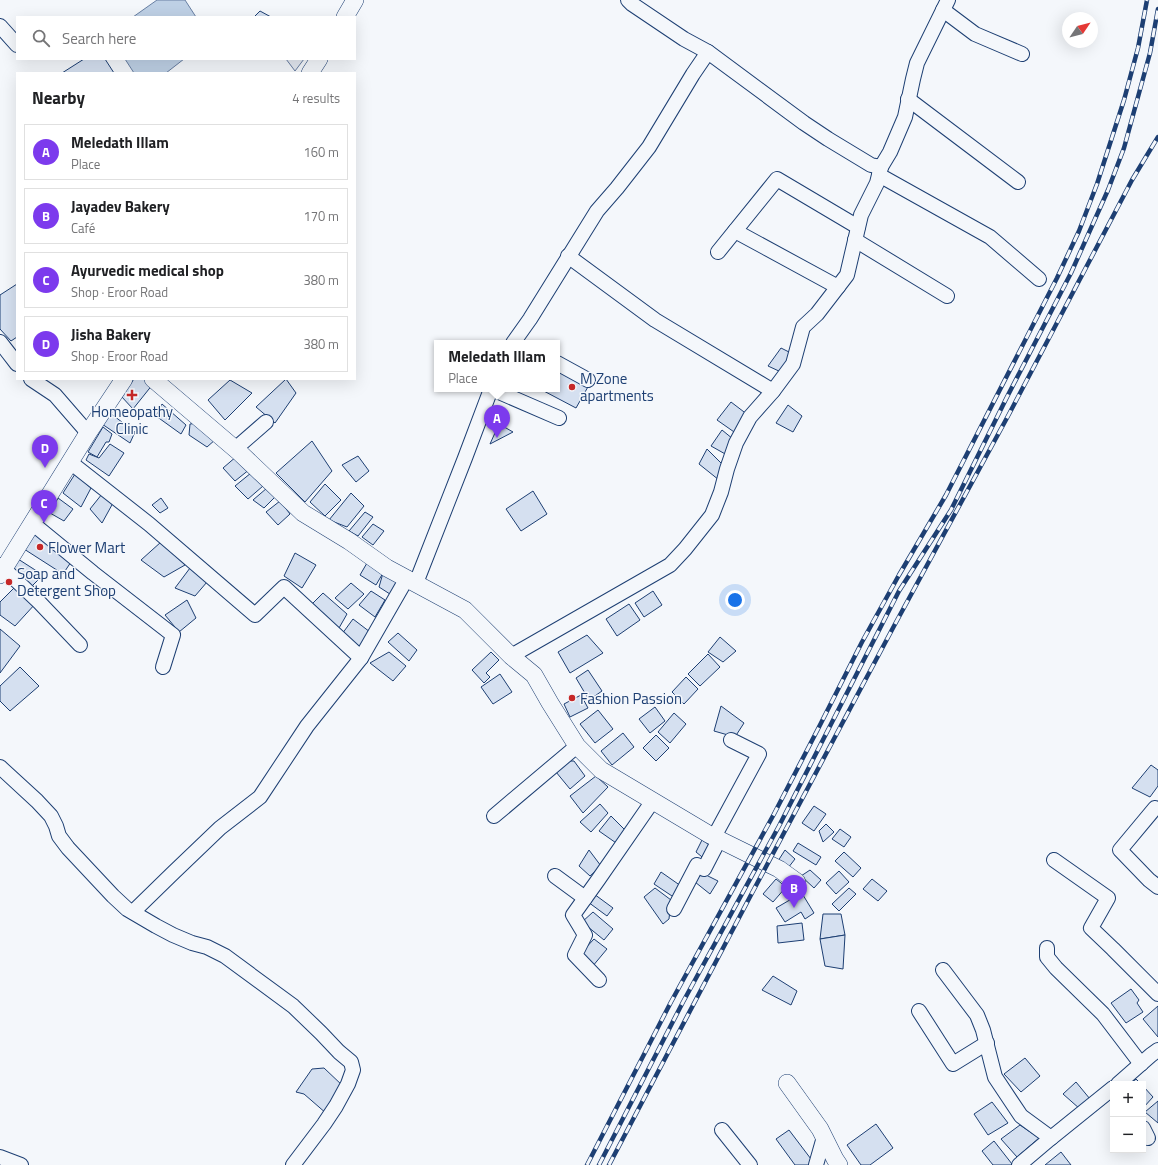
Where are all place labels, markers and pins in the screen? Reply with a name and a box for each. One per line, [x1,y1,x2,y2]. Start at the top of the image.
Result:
place label: M Zone apartments [580,367,654,407]
marker: M Zone apartments [567,382,577,392]
marker: Homeopathy Clinic [126,389,138,401]
place label: Homeopathy Clinic [91,400,173,440]
pin: A [484,405,510,438]
pin: D [32,435,58,468]
pin: C [31,490,57,523]
place label: Flower Mart [48,536,126,559]
marker: Flower Mart [35,542,45,552]
place label: Soap and Detergent Shop [17,562,116,602]
marker: Soap and Detergent Shop [4,577,14,587]
place label: Fashion Passion [580,687,682,710]
marker: Fashion Passion [567,693,577,703]
pin: B [781,875,807,908]

